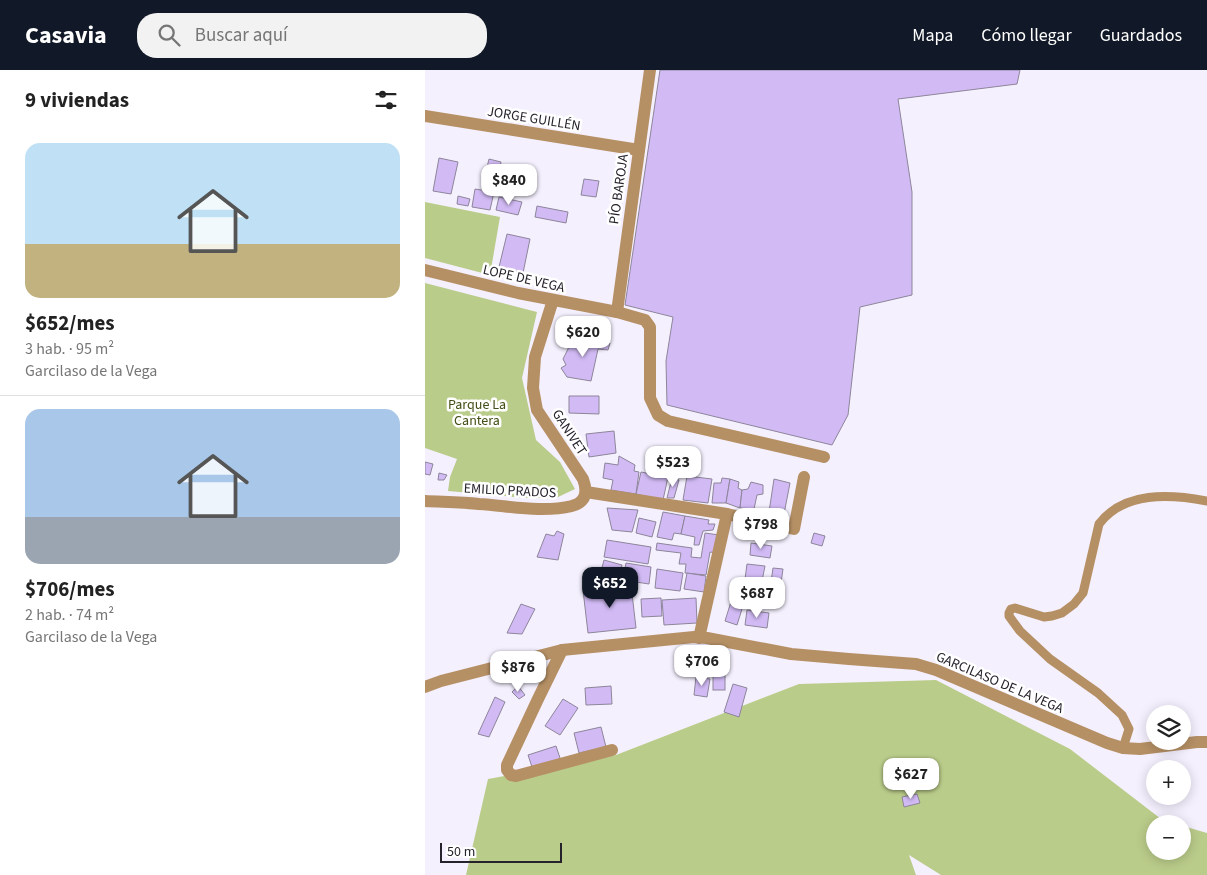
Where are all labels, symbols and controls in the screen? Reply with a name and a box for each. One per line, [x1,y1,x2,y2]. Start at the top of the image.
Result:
search box [137,13,487,58]
text: Casavia [25,18,107,53]
icon: search [155,21,183,49]
text: Buscar aquí [195,22,288,49]
text: Mapa [912,23,953,48]
text: Cómo llegar [981,23,1072,48]
text: Guardados [1100,23,1182,48]
text: 9 viviendas [25,85,129,115]
icon: filters [372,86,400,114]
street label: JORGE GUILLÉN [486,102,582,136]
street label: PÍO BAROJA [604,152,634,225]
pin: $840 [479,164,539,206]
text: $840 [492,169,526,191]
icon: home [168,176,258,266]
street label: LOPE DE VEGA [481,260,567,298]
text: $652/mes [25,308,115,338]
pin: $620 [553,316,613,358]
text: $620 [566,321,600,343]
text: 3 hab. · 95 m² [25,338,114,360]
text: Garcilaso de la Vega [25,360,157,382]
park label: Parque La Cantera [448,395,506,431]
street label: GANIVET [547,406,592,460]
icon: home [168,441,258,531]
pin: $523 [643,446,703,488]
text: $523 [656,451,690,473]
street label: EMILIO PRADOS [463,479,557,503]
pin: $798 [731,508,791,550]
text: $798 [744,513,778,535]
pin: $652 [580,566,640,609]
text: $652 [593,572,627,594]
text: $706/mes [25,574,115,604]
pin: $687 [727,576,787,619]
text: $687 [740,582,774,604]
text: 2 hab. · 74 m² [25,604,114,626]
text: Garcilaso de la Vega [25,626,157,648]
pin: $706 [672,644,732,687]
street label: GARCILASO DE LA VEGA [933,647,1067,719]
pin: $876 [488,650,548,693]
text: $706 [685,650,719,672]
text: $876 [501,656,535,678]
map controls [1146,705,1191,860]
button: layers [1146,705,1191,750]
pin: $627 [881,758,941,800]
button: + [1146,760,1191,805]
text: $627 [894,763,928,785]
button: − [1146,815,1191,860]
scale bar [440,840,563,863]
text: 50 m [447,842,475,862]

